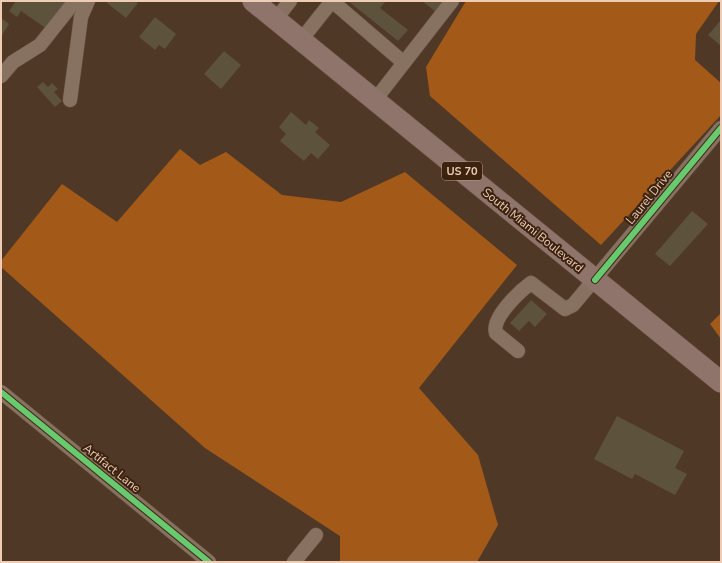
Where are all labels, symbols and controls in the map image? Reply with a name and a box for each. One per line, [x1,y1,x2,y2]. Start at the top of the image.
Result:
road number: US 70 [442,162,482,180]
street label: Laurel Drive [622,167,676,227]
street label: South Miami Boulevard [479,184,587,276]
street label: Artifact Lane [80,440,144,496]

